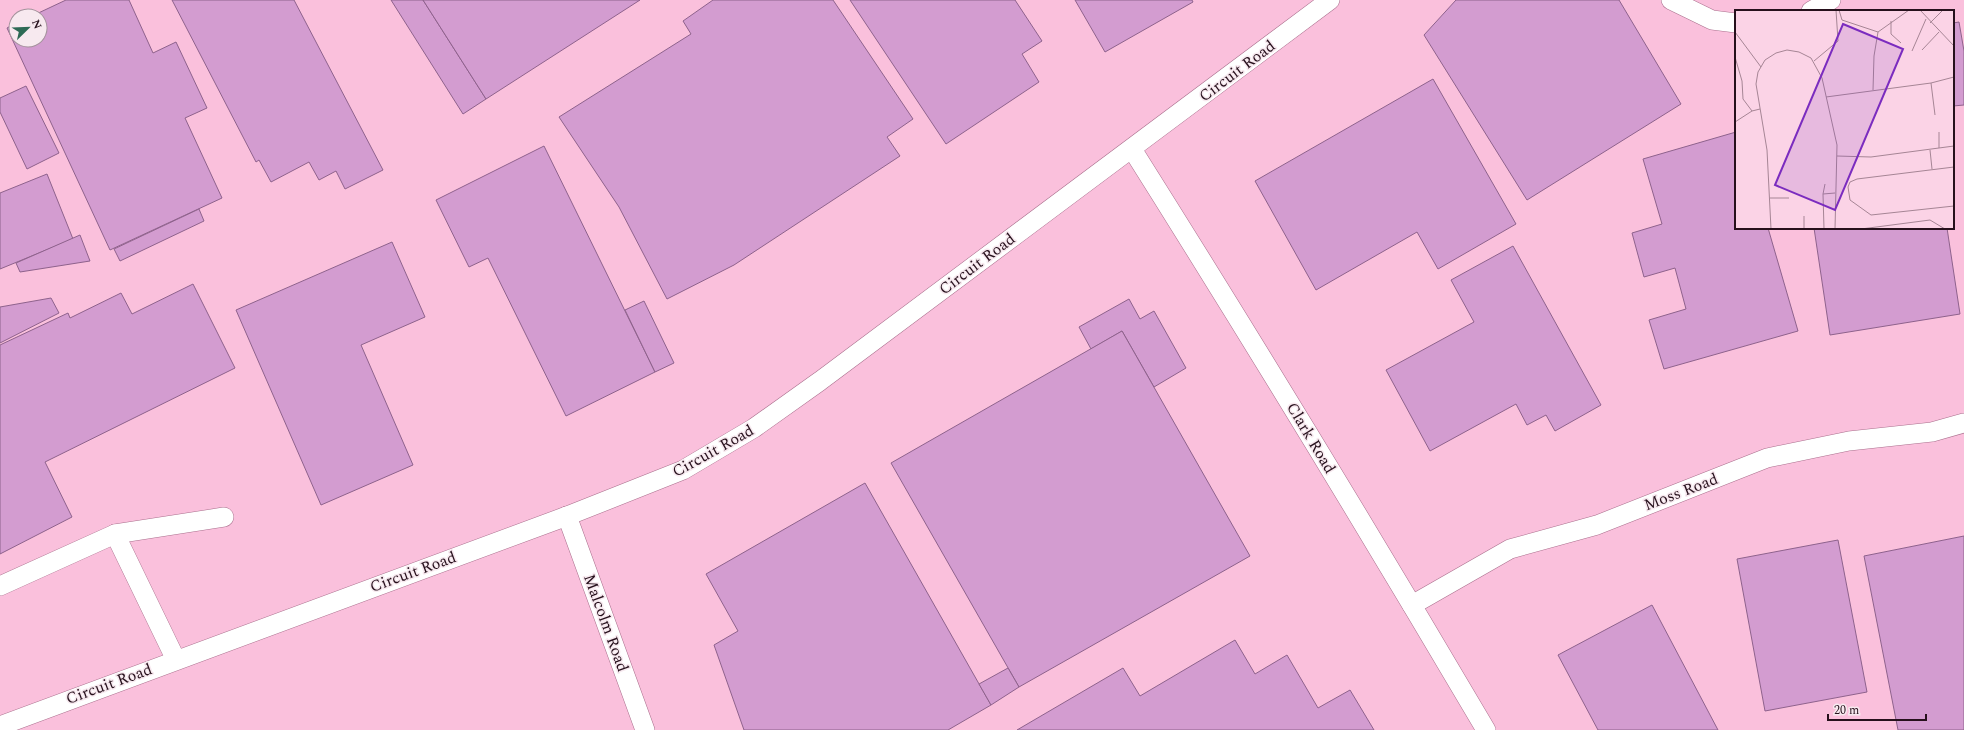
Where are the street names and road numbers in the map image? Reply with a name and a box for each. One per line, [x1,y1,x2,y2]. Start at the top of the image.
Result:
street label: Circuit Road [1194,34,1280,108]
street label: Circuit Road [934,227,1020,301]
street label: Clark Road [1280,398,1342,478]
street label: Circuit Road [668,419,758,483]
street label: Moss Road [1640,467,1722,517]
street label: Circuit Road [366,545,460,599]
street label: Malcolm Road [577,571,635,675]
street label: Circuit Road [62,657,156,711]

